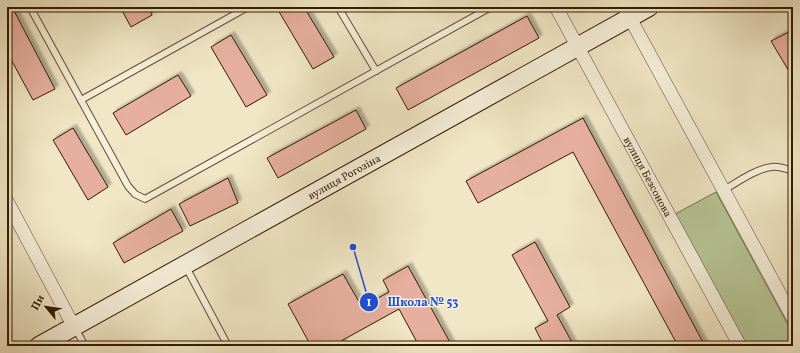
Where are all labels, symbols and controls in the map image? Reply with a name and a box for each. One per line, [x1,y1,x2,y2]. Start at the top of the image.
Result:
street label: вулиця Безсонова [619,134,675,221]
street label: вулиця Рогозіна [306,151,384,204]
north arrow [26,287,66,327]
callout: Школа № 53 [359,290,466,314]
text: Пн [28,292,49,313]
text: 1 [367,295,372,311]
text: Школа № 53 [388,295,458,311]

